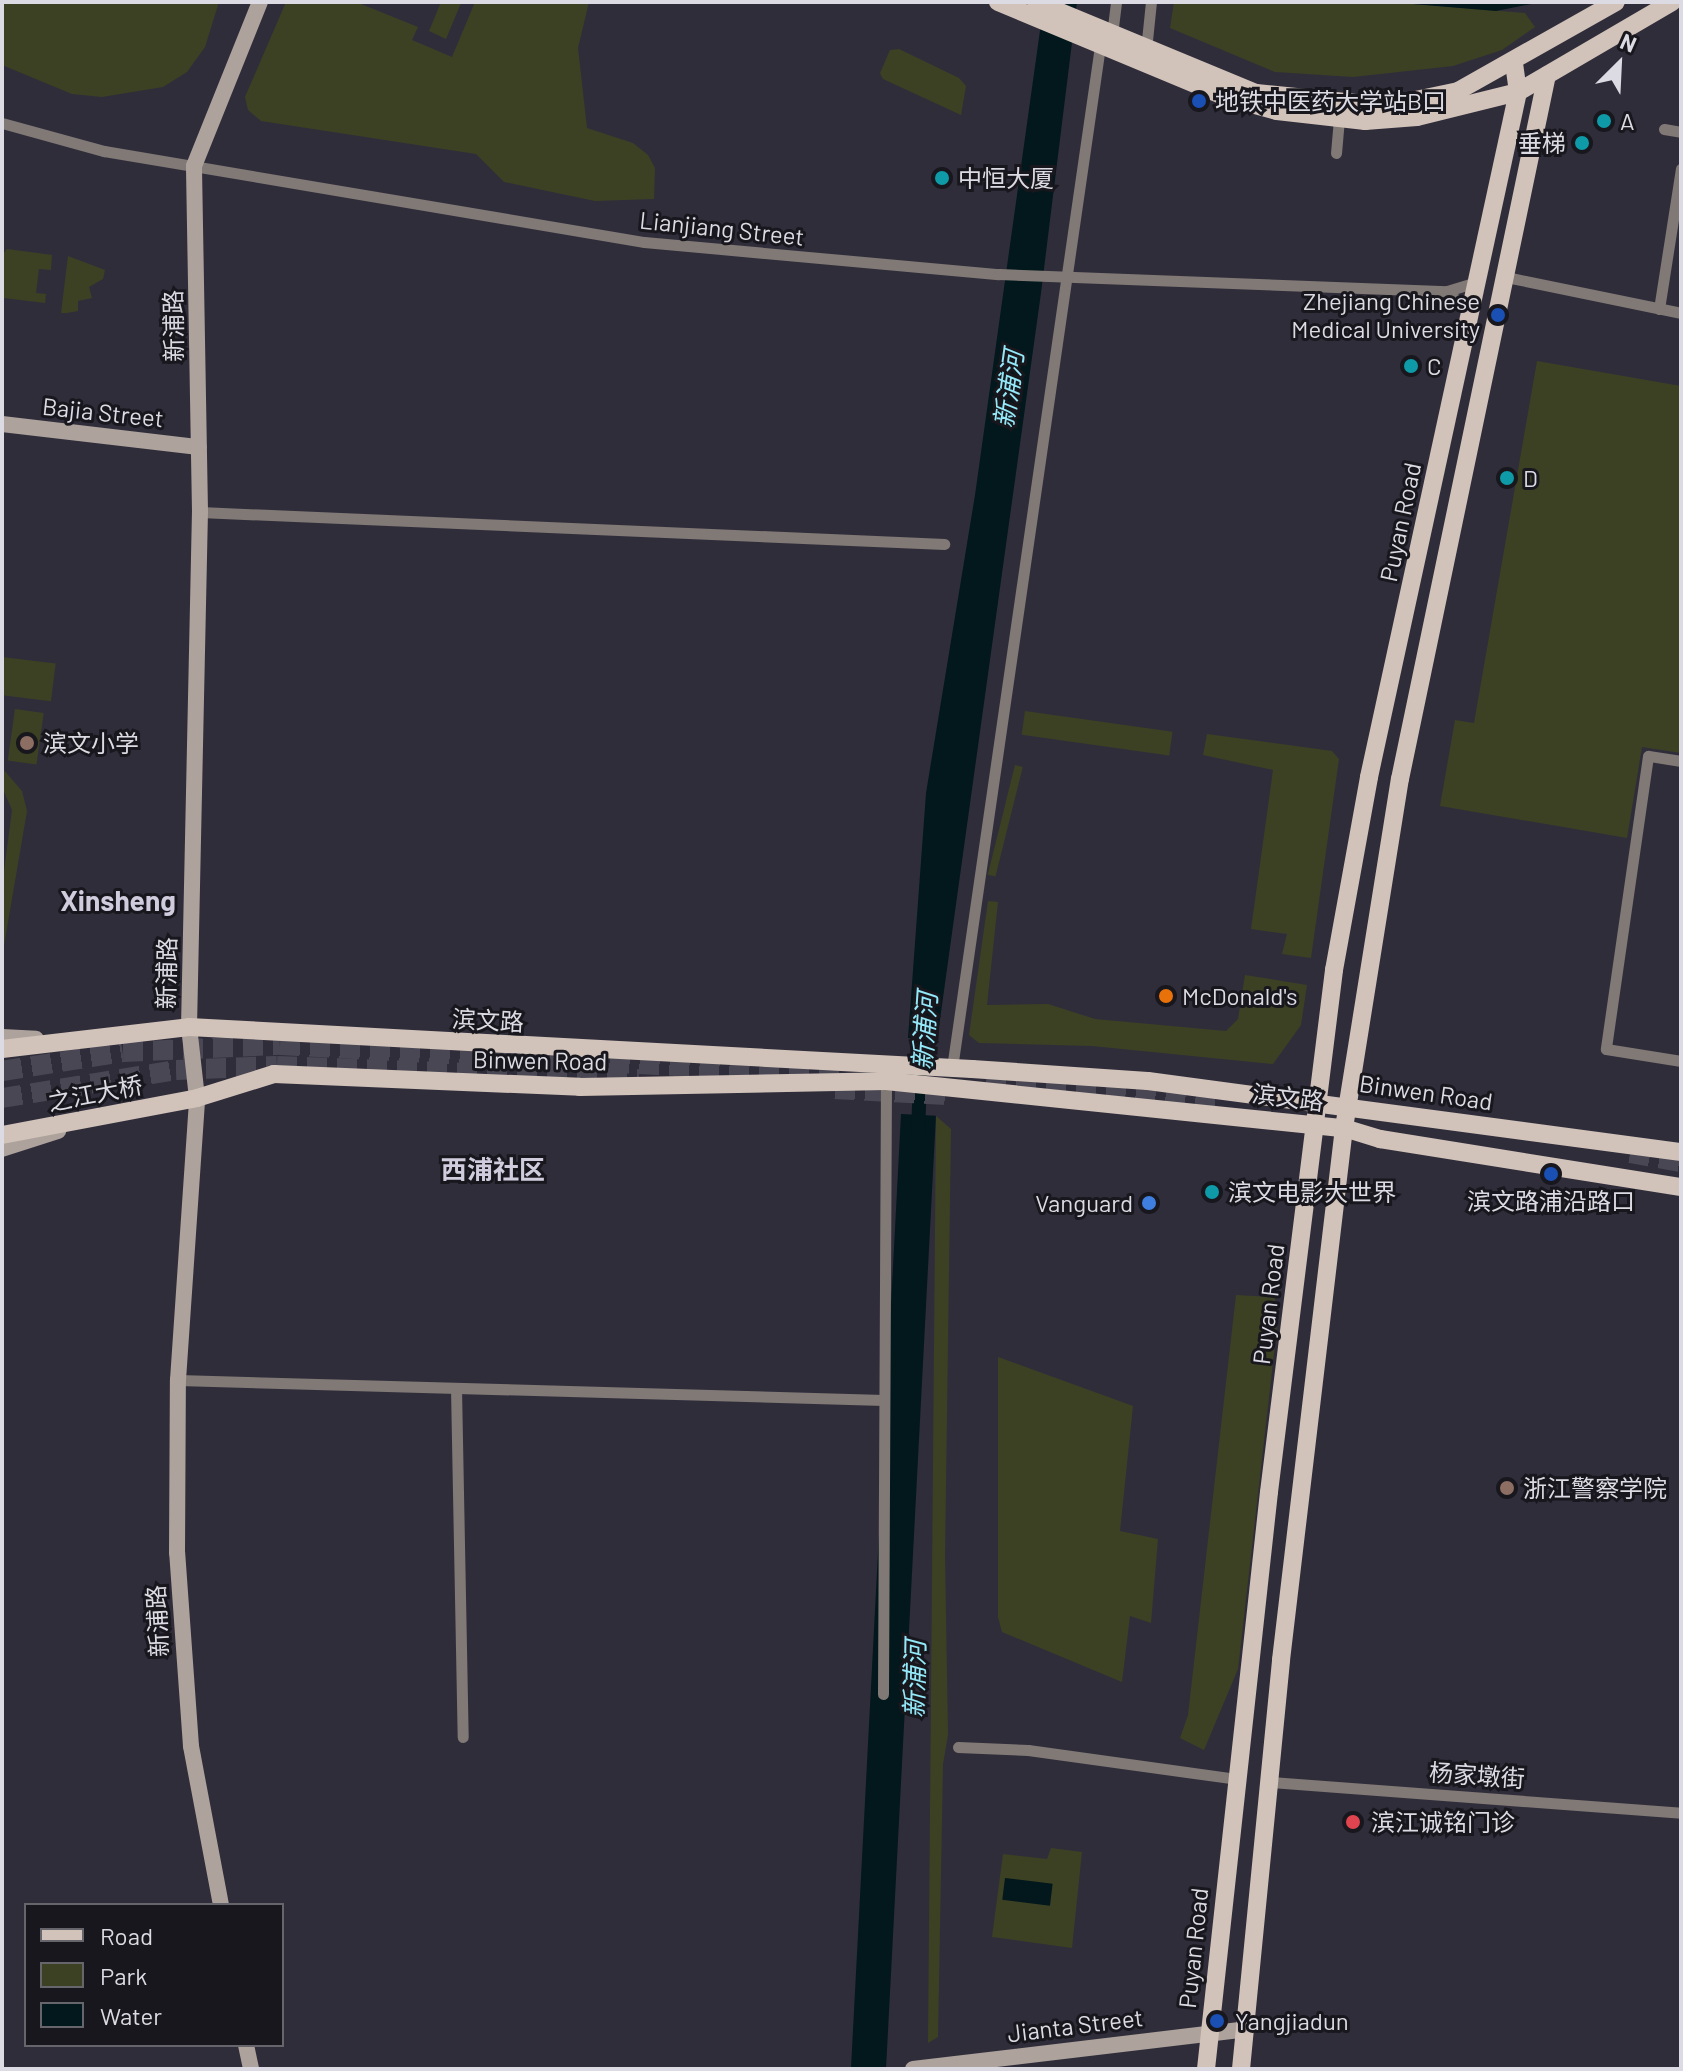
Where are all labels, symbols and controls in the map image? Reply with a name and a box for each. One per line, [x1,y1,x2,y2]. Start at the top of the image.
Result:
north arrow [1579,24,1659,104]
text: N [1617,27,1641,57]
place label: 地铁中医药大学站B口 [1215,87,1446,115]
marker: 地铁中医药大学站B口 [1190,92,1208,110]
place label: A [1620,107,1635,135]
marker: A [1595,112,1613,130]
place label: 垂梯 [1518,129,1566,157]
marker: 垂梯 [1573,134,1591,152]
place label: 中恒大厦 [958,164,1054,192]
marker: 中恒大厦 [933,169,951,187]
street label: Lianjiang Street [638,205,806,251]
place label: Zhejiang Chinese Medical University [1291,287,1480,343]
street label: 新浦路 [158,290,188,362]
marker: Zhejiang Chinese Medical University [1487,304,1509,326]
water label: 新浦河 [987,348,1029,430]
place label: C [1427,352,1442,380]
marker: C [1402,357,1420,375]
street label: Bajia Street [41,391,165,433]
street label: Puyan Road [1373,460,1427,584]
place label: D [1523,464,1538,492]
marker: D [1498,469,1516,487]
place label: 滨文小学 [43,729,139,757]
marker: 滨文小学 [18,734,36,752]
district label: Xinsheng [60,883,176,917]
street label: 新浦路 [151,937,181,1009]
place label: McDonald's [1182,982,1297,1010]
marker: McDonald's [1157,987,1175,1005]
water label: 新浦河 [906,991,942,1071]
street label: 滨文路 [451,1004,525,1036]
street label: Binwen Road [473,1044,607,1076]
street label: Binwen Road [1357,1068,1495,1116]
street label: 之江大桥 [45,1070,145,1116]
street label: 滨文路 [1251,1078,1325,1116]
district label: 西浦社区 [441,1153,545,1185]
marker: 滨文路浦沿路口 [1542,1165,1560,1183]
place label: 滨文电影大世界 [1228,1178,1396,1206]
marker: 滨文电影大世界 [1203,1183,1221,1201]
place label: 滨文路浦沿路口 [1467,1187,1635,1215]
place label: Vanguard [1035,1189,1133,1217]
marker: Vanguard [1140,1194,1158,1212]
street label: Puyan Road [1246,1242,1290,1366]
place label: 浙江警察学院 [1523,1474,1667,1502]
marker: 浙江警察学院 [1498,1479,1516,1497]
street label: 新浦路 [141,1584,173,1658]
water label: 新浦河 [898,1640,930,1718]
street label: 杨家墩街 [1428,1757,1526,1793]
place label: 滨江诚铭门诊 [1371,1808,1515,1836]
marker: 滨江诚铭门诊 [1342,1811,1364,1833]
street label: Puyan Road [1172,1886,1214,2010]
legend [24,1903,284,2047]
text: Road [100,1921,153,1950]
text: Park [100,1961,147,1990]
text: Water [100,2001,162,2030]
street label: Jianta Street [1006,2002,1144,2048]
place label: Yangjiadun [1235,2007,1349,2035]
marker: Yangjiadun [1206,2010,1228,2032]

